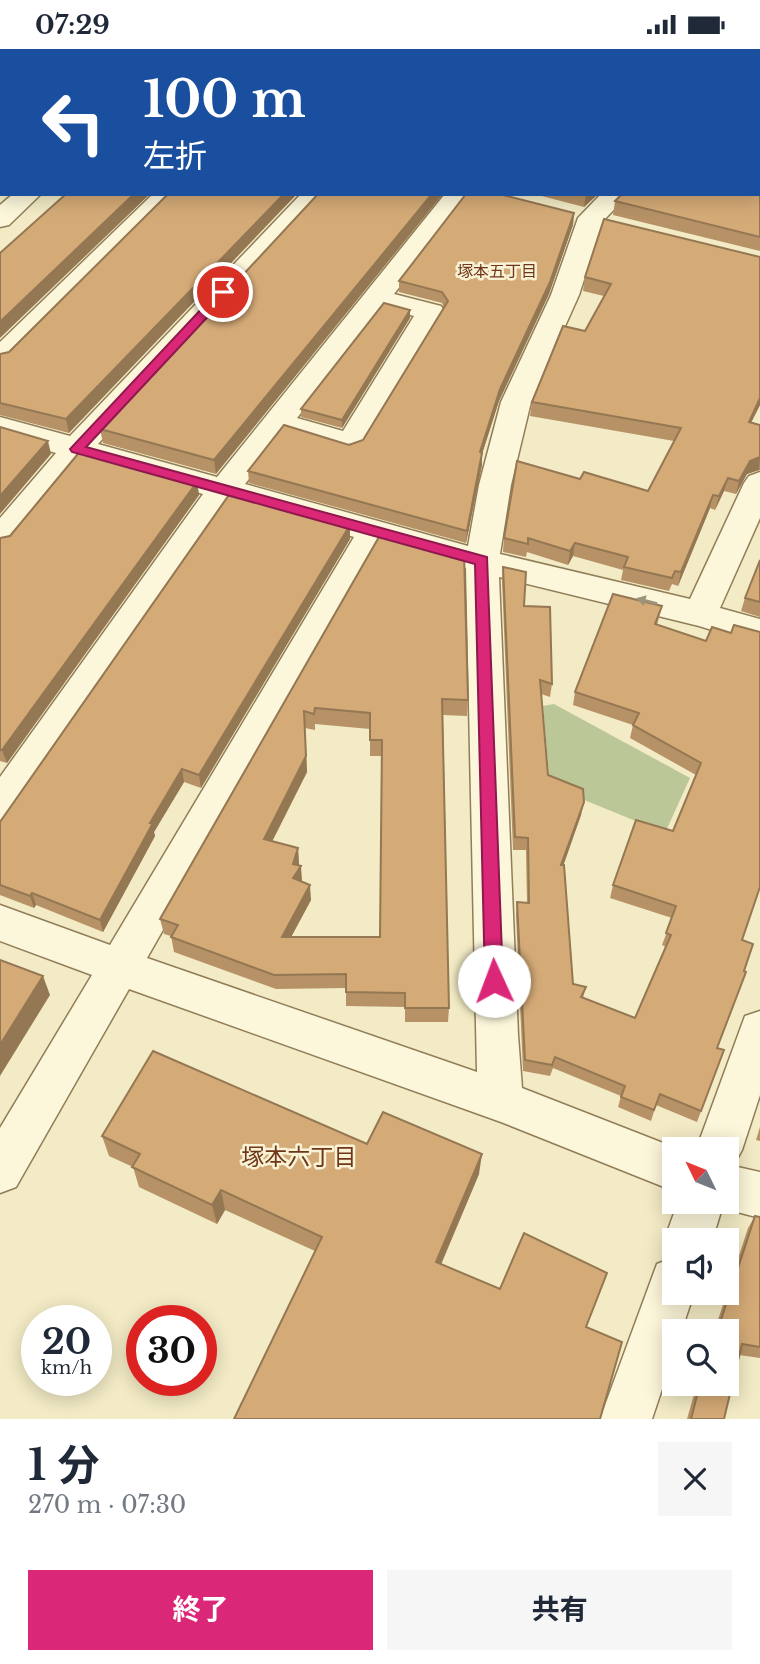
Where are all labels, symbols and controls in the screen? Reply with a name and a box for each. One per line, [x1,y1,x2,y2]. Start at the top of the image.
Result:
text: 07:29 [35,9,110,41]
text: 100 m [143,69,306,130]
icon: left [28,77,119,168]
text: 左折 [143,136,207,176]
district label: 塚本五丁目 [457,261,537,281]
pin [193,262,253,322]
icon: arrive [204,273,242,311]
one-way arrow [636,595,658,606]
position arrow [457,944,531,1018]
north arrow [662,1137,738,1215]
map controls [662,1137,739,1396]
district label: 塚本六丁目 [242,1143,357,1171]
button: sound [662,1228,739,1305]
speed limit sign: 30 [126,1305,217,1396]
button: search [662,1319,739,1396]
text: 20 [42,1320,91,1363]
text: km/h [41,1357,92,1379]
text: 1 分 [28,1439,99,1491]
button: close [658,1442,732,1516]
text: 270 m · 07:30 [28,1491,186,1519]
button: 終了 [28,1570,373,1650]
button: 共有 [387,1570,732,1650]

